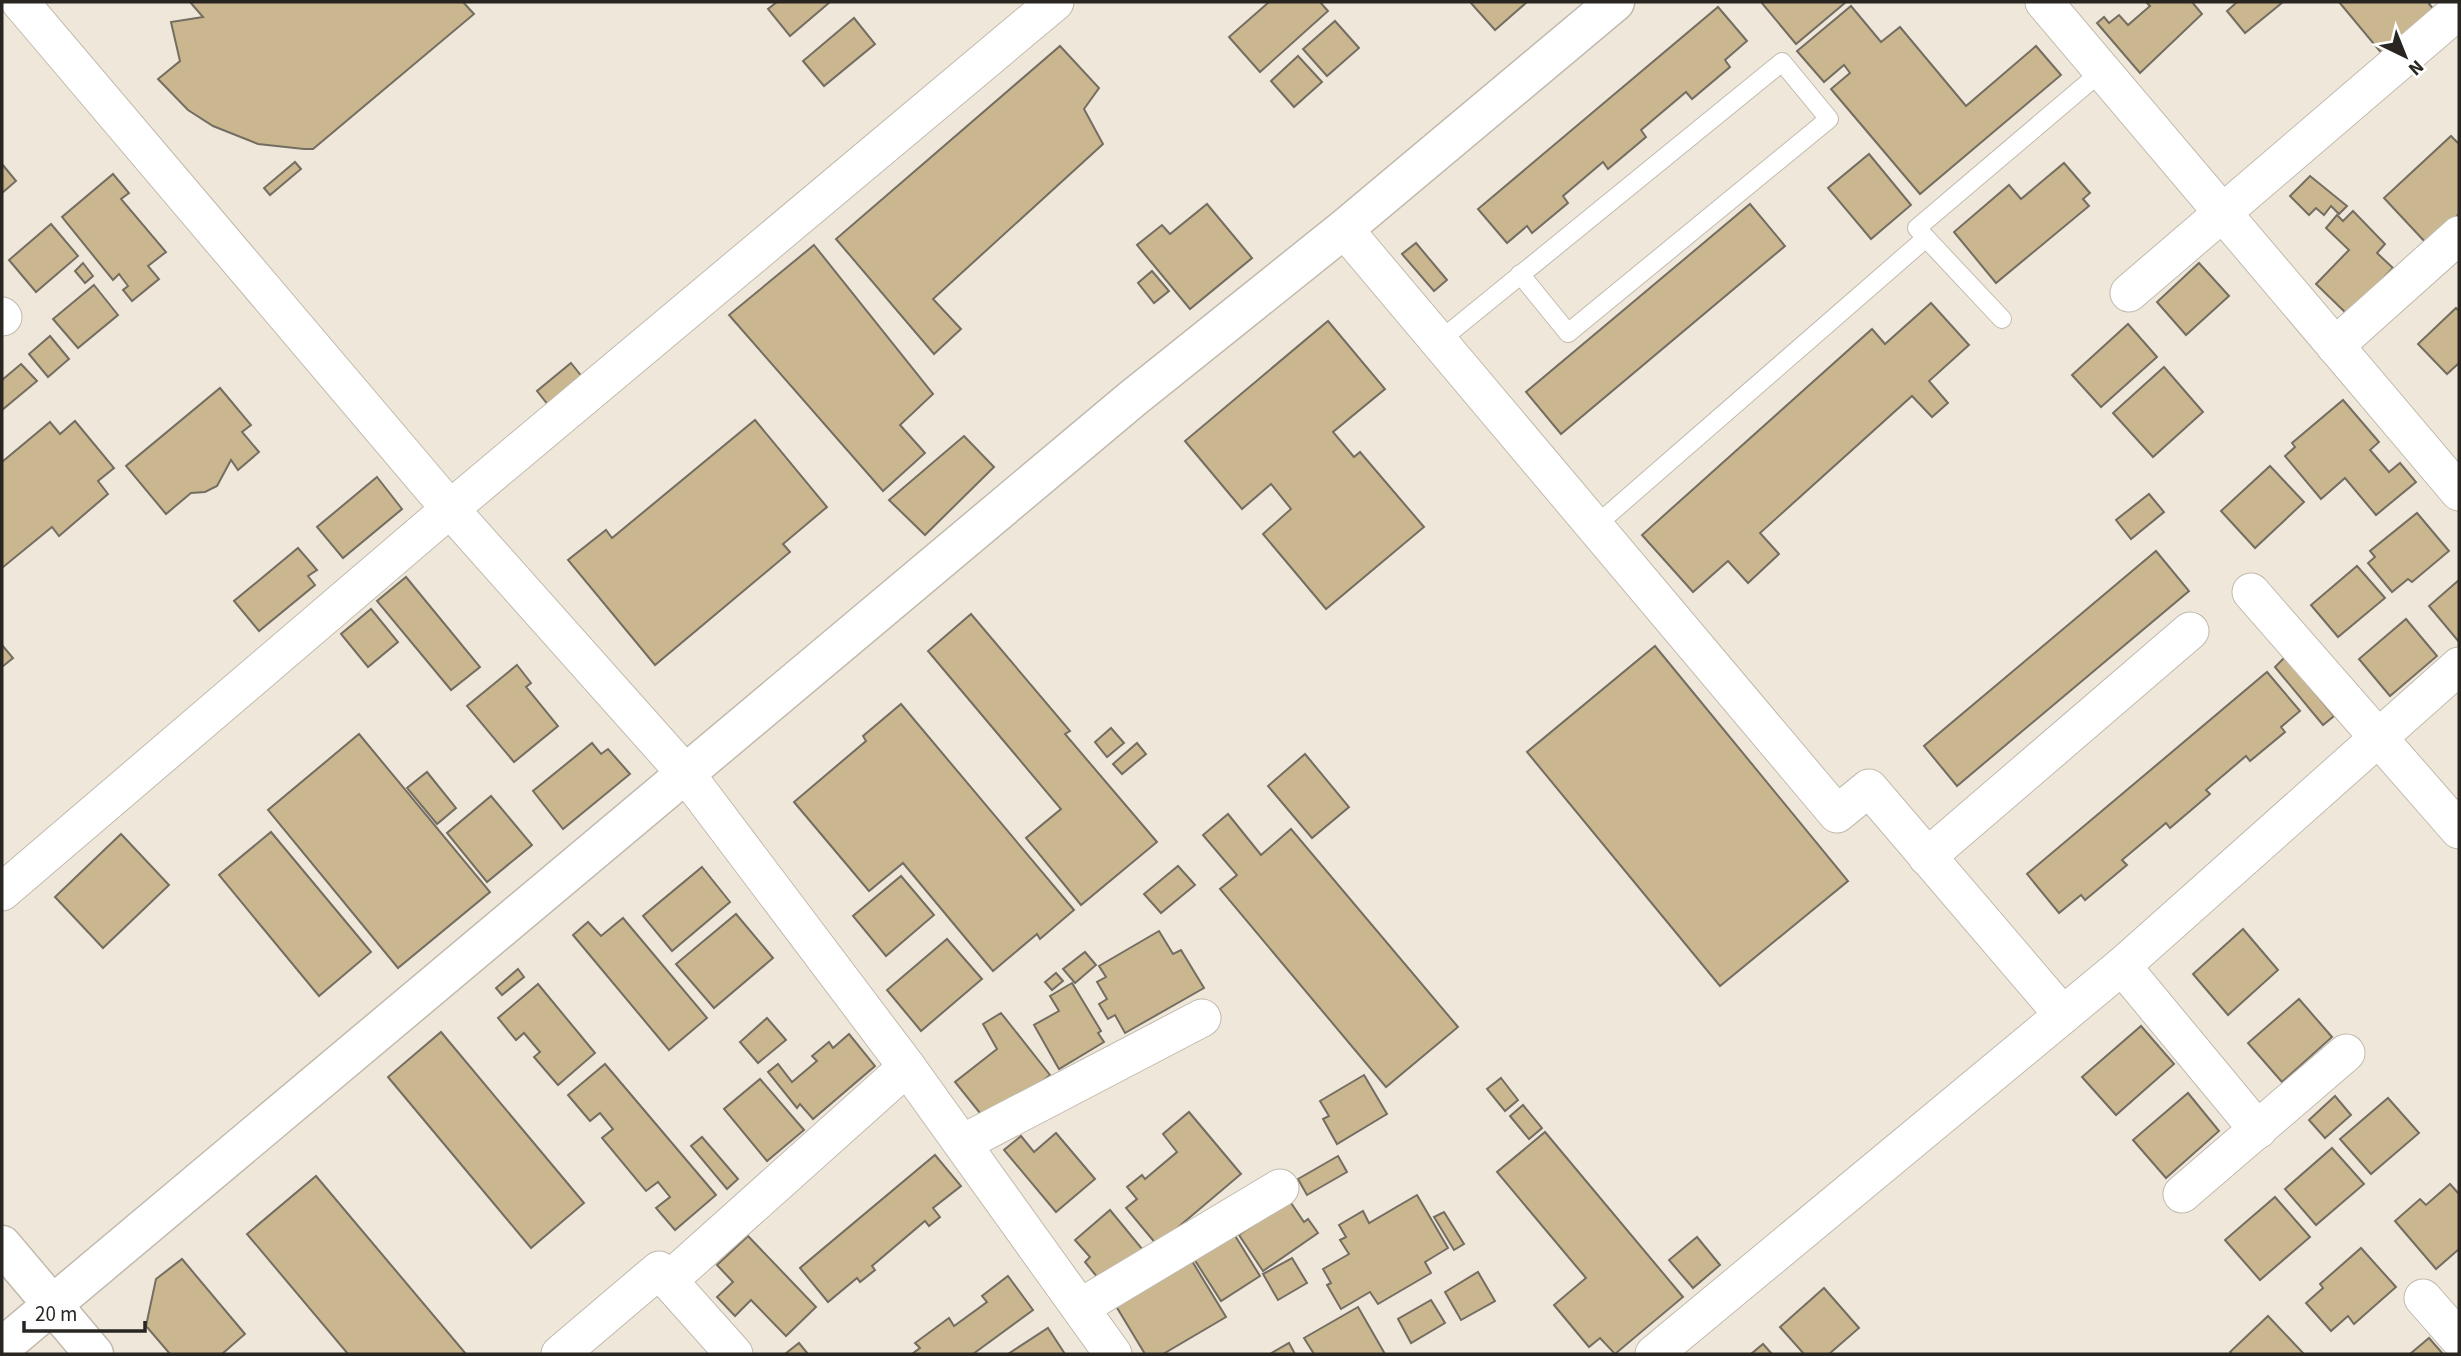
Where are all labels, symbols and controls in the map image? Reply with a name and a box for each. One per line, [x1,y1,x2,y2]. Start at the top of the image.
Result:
north arrow [2370,21,2440,91]
text: N [2402,53,2429,82]
scale bar [24,1290,145,1334]
text: 20 m [35,1299,77,1329]

